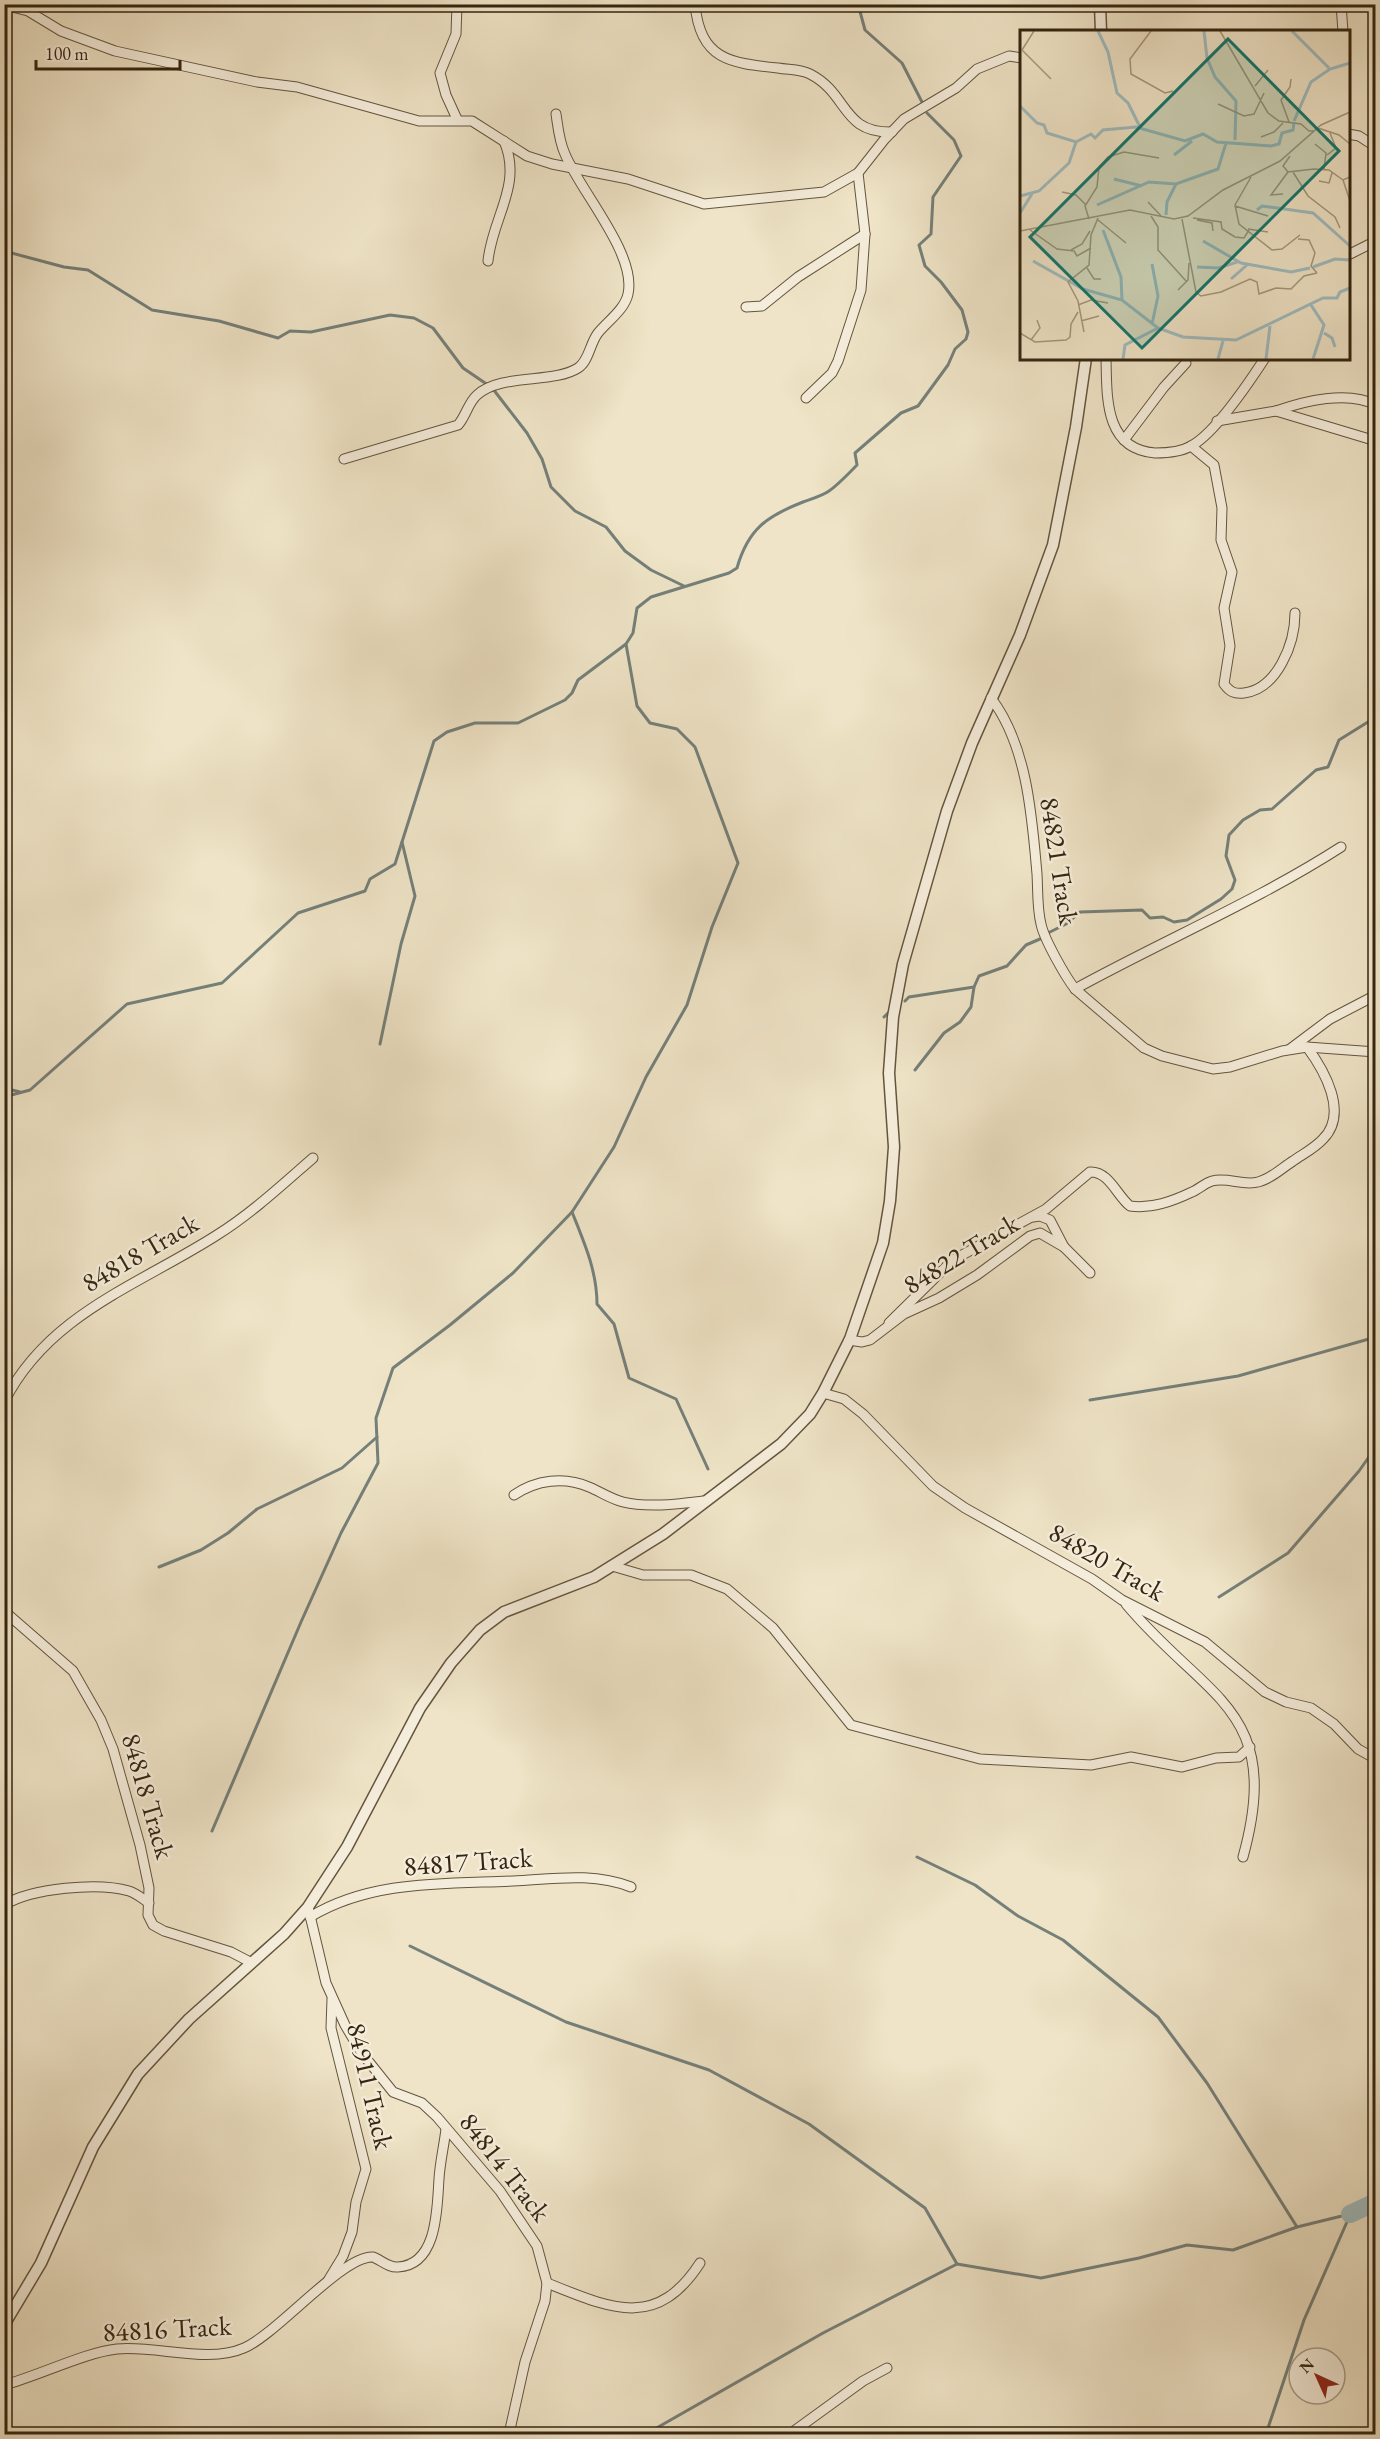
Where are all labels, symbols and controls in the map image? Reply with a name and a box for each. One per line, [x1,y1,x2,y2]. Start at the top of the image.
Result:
inset map [1020,30,1350,360]
scale bar [36,33,180,71]
text: 100 m [45,42,89,65]
street label: 84821 Track [1032,794,1087,928]
street label: 84818 Track [75,1205,205,1300]
street label: 84822 Track [896,1205,1025,1302]
street label: 84820 Track [1043,1514,1172,1609]
street label: 84818 Track [114,1729,183,1863]
street label: 84817 Track [402,1840,534,1883]
street label: 84911 Track [339,2019,402,2153]
street label: 84814 Track [452,2105,559,2229]
street label: 84816 Track [102,2308,233,2349]
north arrow [1287,2346,1347,2406]
text: N [1295,2354,1319,2378]

